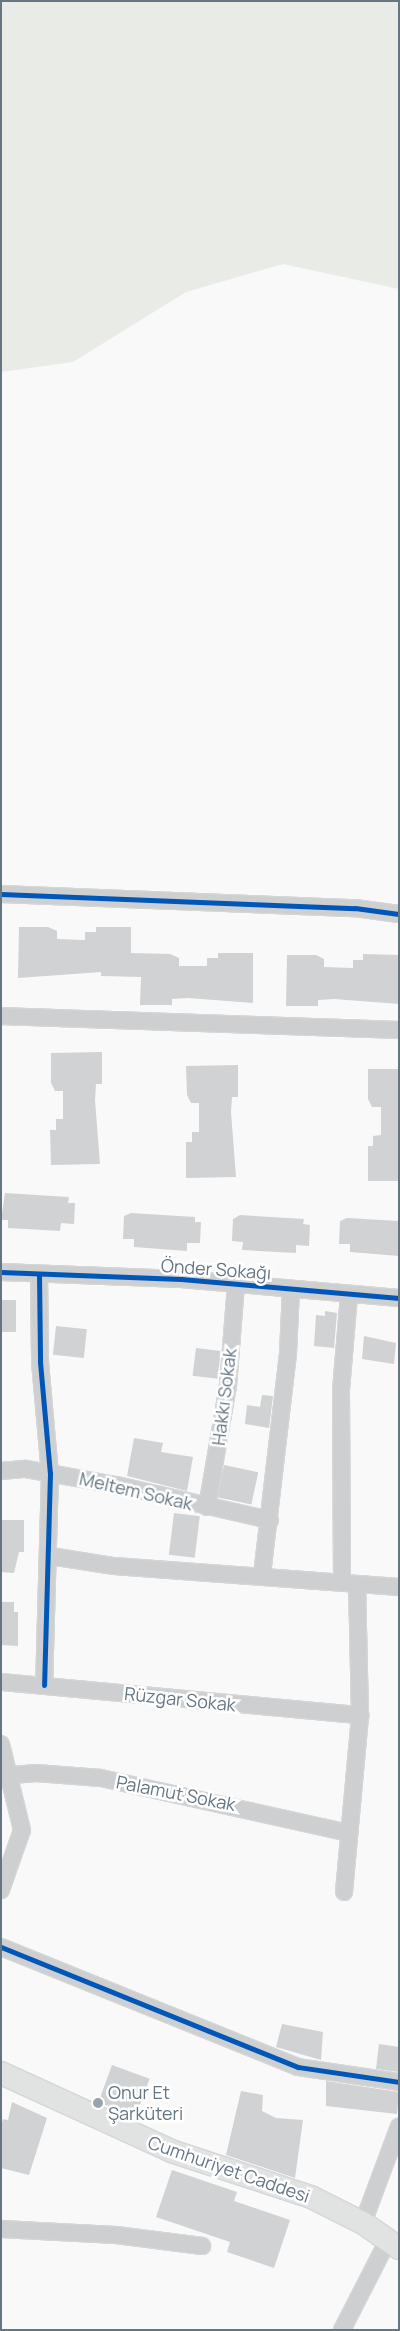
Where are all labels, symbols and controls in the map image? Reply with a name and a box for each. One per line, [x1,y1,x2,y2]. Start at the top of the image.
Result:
street label: Önder Sokağı [160,1254,272,1284]
street label: Hakkı Sokak [207,1347,241,1447]
street label: Meltem Sokak [77,1467,195,1515]
street label: Rüzgar Sokak [123,1682,237,1716]
street label: Palamut Sokak [115,1771,237,1815]
place label: Onur Et Şarküteri [108,2082,183,2124]
marker: Onur Et Şarküteri [92,2097,104,2109]
street label: Cumhuriyet Caddesi [145,2131,313,2207]

